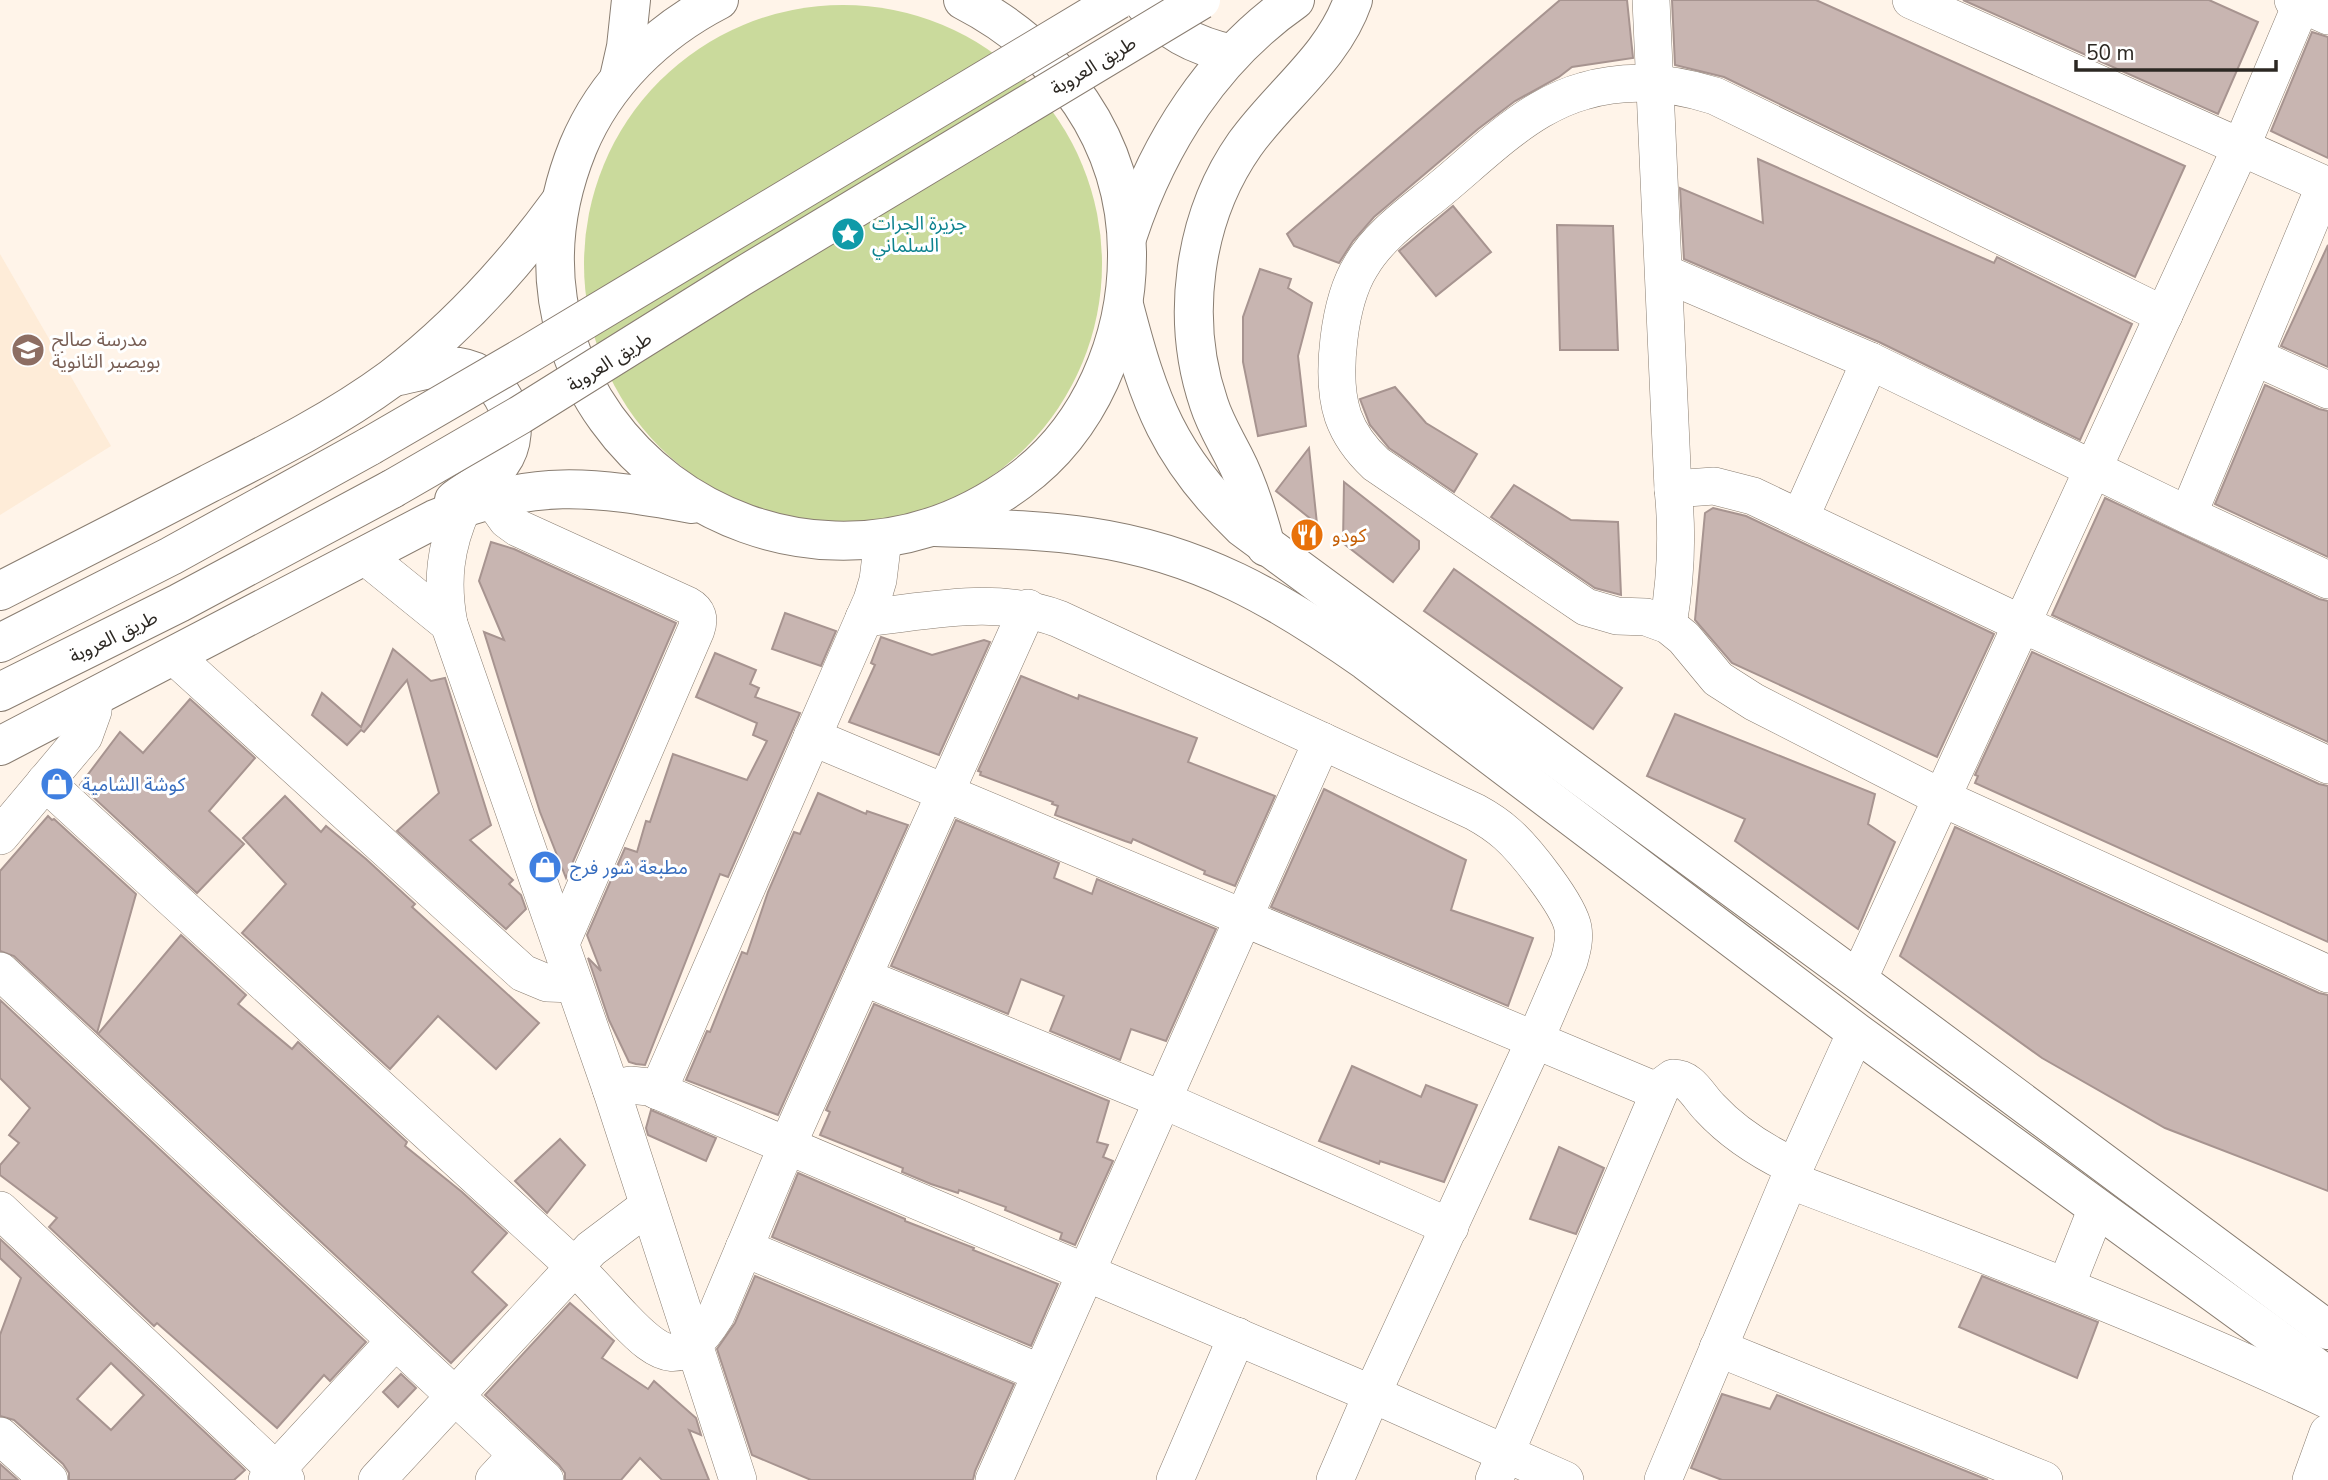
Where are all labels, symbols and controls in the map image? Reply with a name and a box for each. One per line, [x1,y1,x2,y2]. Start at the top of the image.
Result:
scale bar [2076,28,2276,72]
street label: طريق العروبة [1046,30,1141,102]
text: 50 m [2086,39,2135,67]
place label: جزيرة الجرات السلماني [872,211,967,260]
place icon: جزيرة الجرات السلماني [829,215,867,253]
street label: طريق العروبة [562,325,657,398]
place label: مدرسة صالح بويصير الثانوية [52,327,160,375]
school or university icon: مدرسة صالح بويصير الثانوية [9,331,47,369]
restaurant icon: كودو [1288,516,1326,554]
place label: كودو [1332,523,1368,549]
street label: طريق العروبة [65,604,162,670]
shop icon: كوشة الشامية [38,765,76,803]
place label: كوشة الشامية [82,772,186,798]
shop icon: مطبعة شور فرج [526,848,564,886]
place label: مطبعة شور فرج [570,855,688,881]

